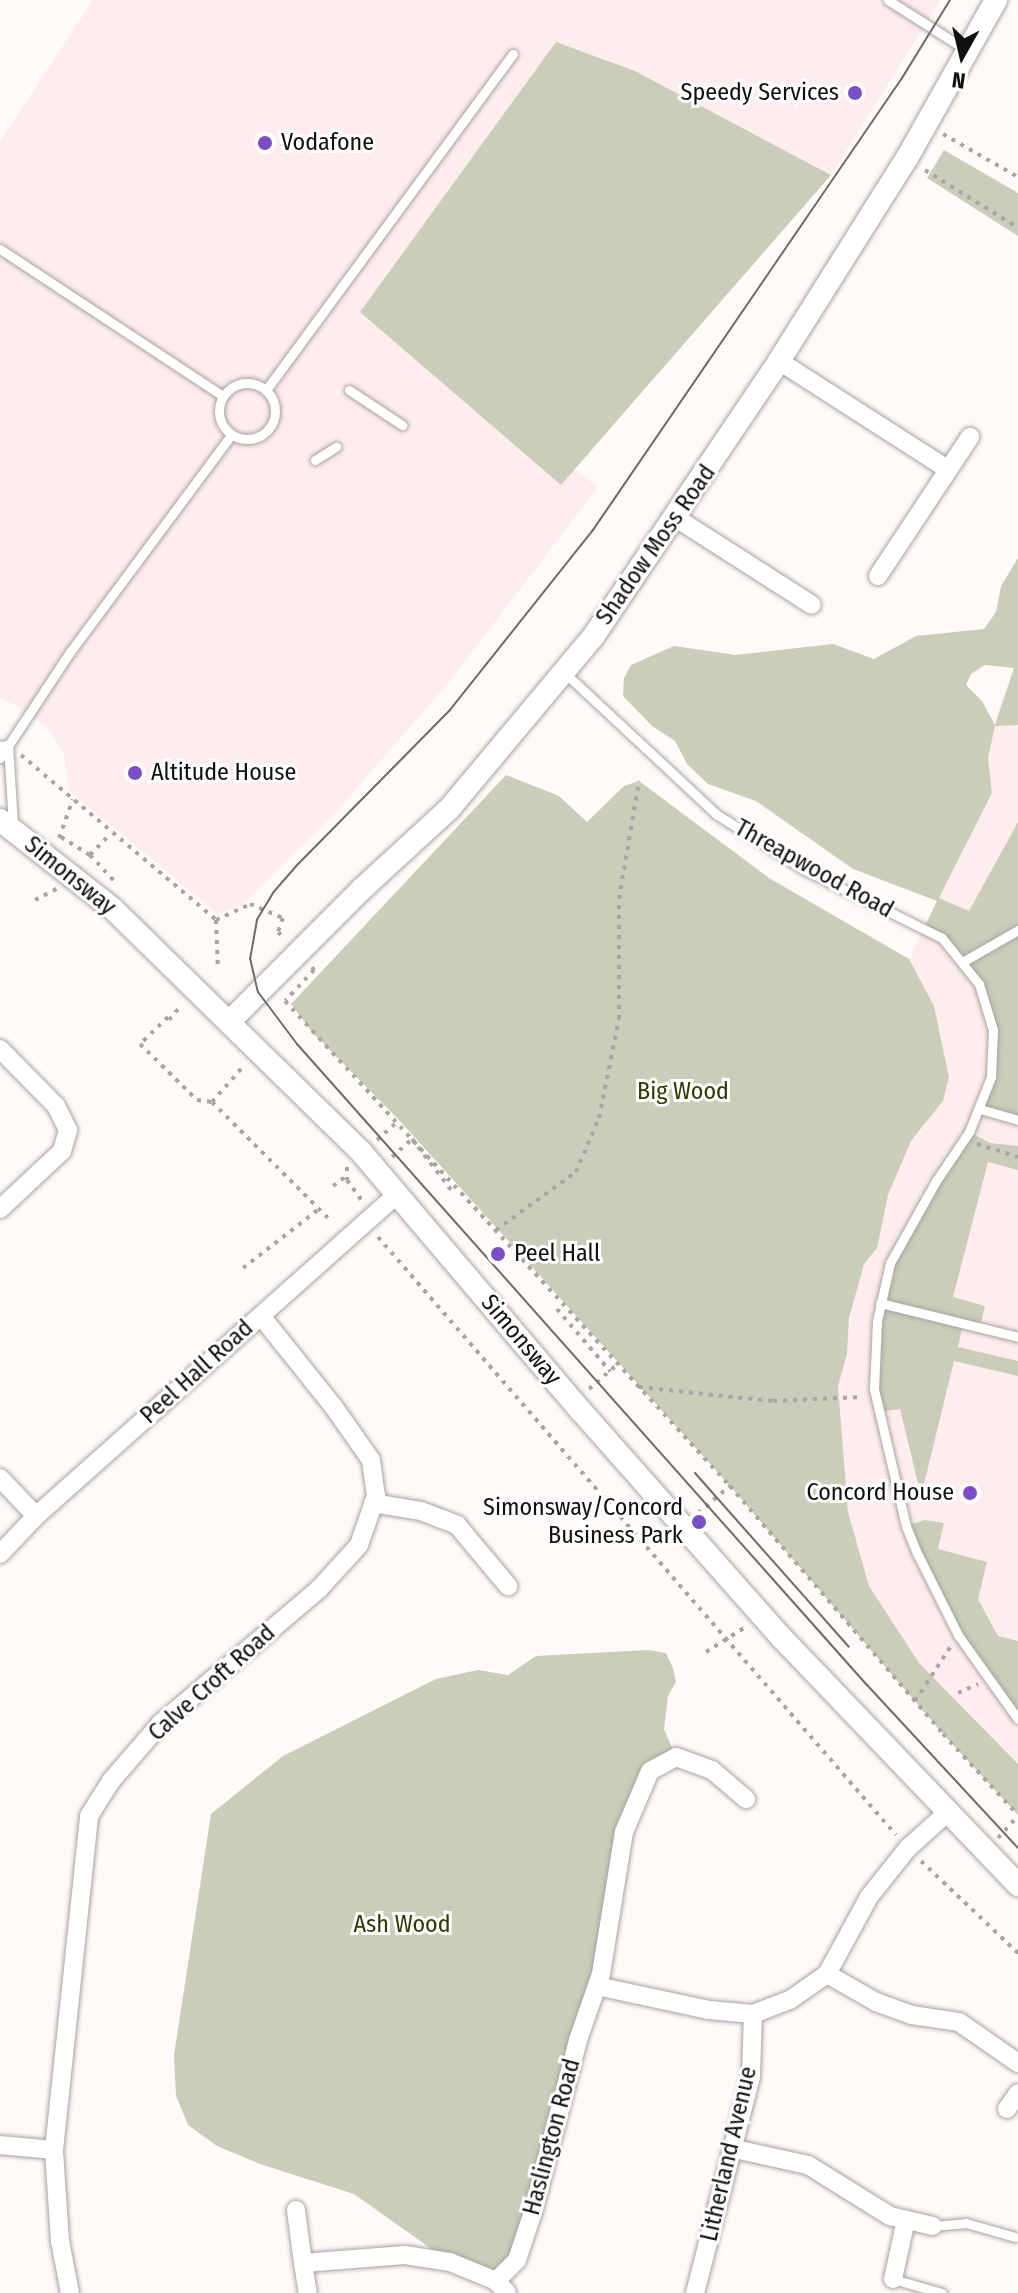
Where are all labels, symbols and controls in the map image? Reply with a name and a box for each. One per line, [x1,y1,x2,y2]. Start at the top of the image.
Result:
north arrow [922,16,1002,96]
text: N [950,66,967,95]
place label: Speedy Services [681,79,839,107]
marker: Speedy Services [846,84,864,102]
place label: Vodafone [281,129,374,157]
marker: Vodafone [256,134,274,152]
street label: Shadow Moss Road [590,460,722,630]
place label: Altitude House [151,759,296,787]
marker: Altitude House [126,764,144,782]
street label: Threapwood Road [730,814,898,924]
street label: Simonsway [18,830,122,922]
park label: Big Wood [637,1078,729,1106]
place label: Peel Hall [514,1240,600,1268]
marker: Peel Hall [489,1245,507,1263]
street label: Simonsway [475,1289,567,1391]
street label: Peel Hall Road [135,1314,259,1430]
place label: Concord House [807,1479,954,1507]
marker: Concord House [961,1484,979,1502]
place label: Simonsway/Concord Business Park [483,1494,683,1550]
marker: Simonsway/Concord Business Park [690,1513,708,1531]
street label: Calve Croft Road [143,1619,281,1747]
park label: Ash Wood [353,1911,451,1939]
street label: Haslington Road [517,2056,587,2218]
street label: Litherland Avenue [695,2064,763,2244]

